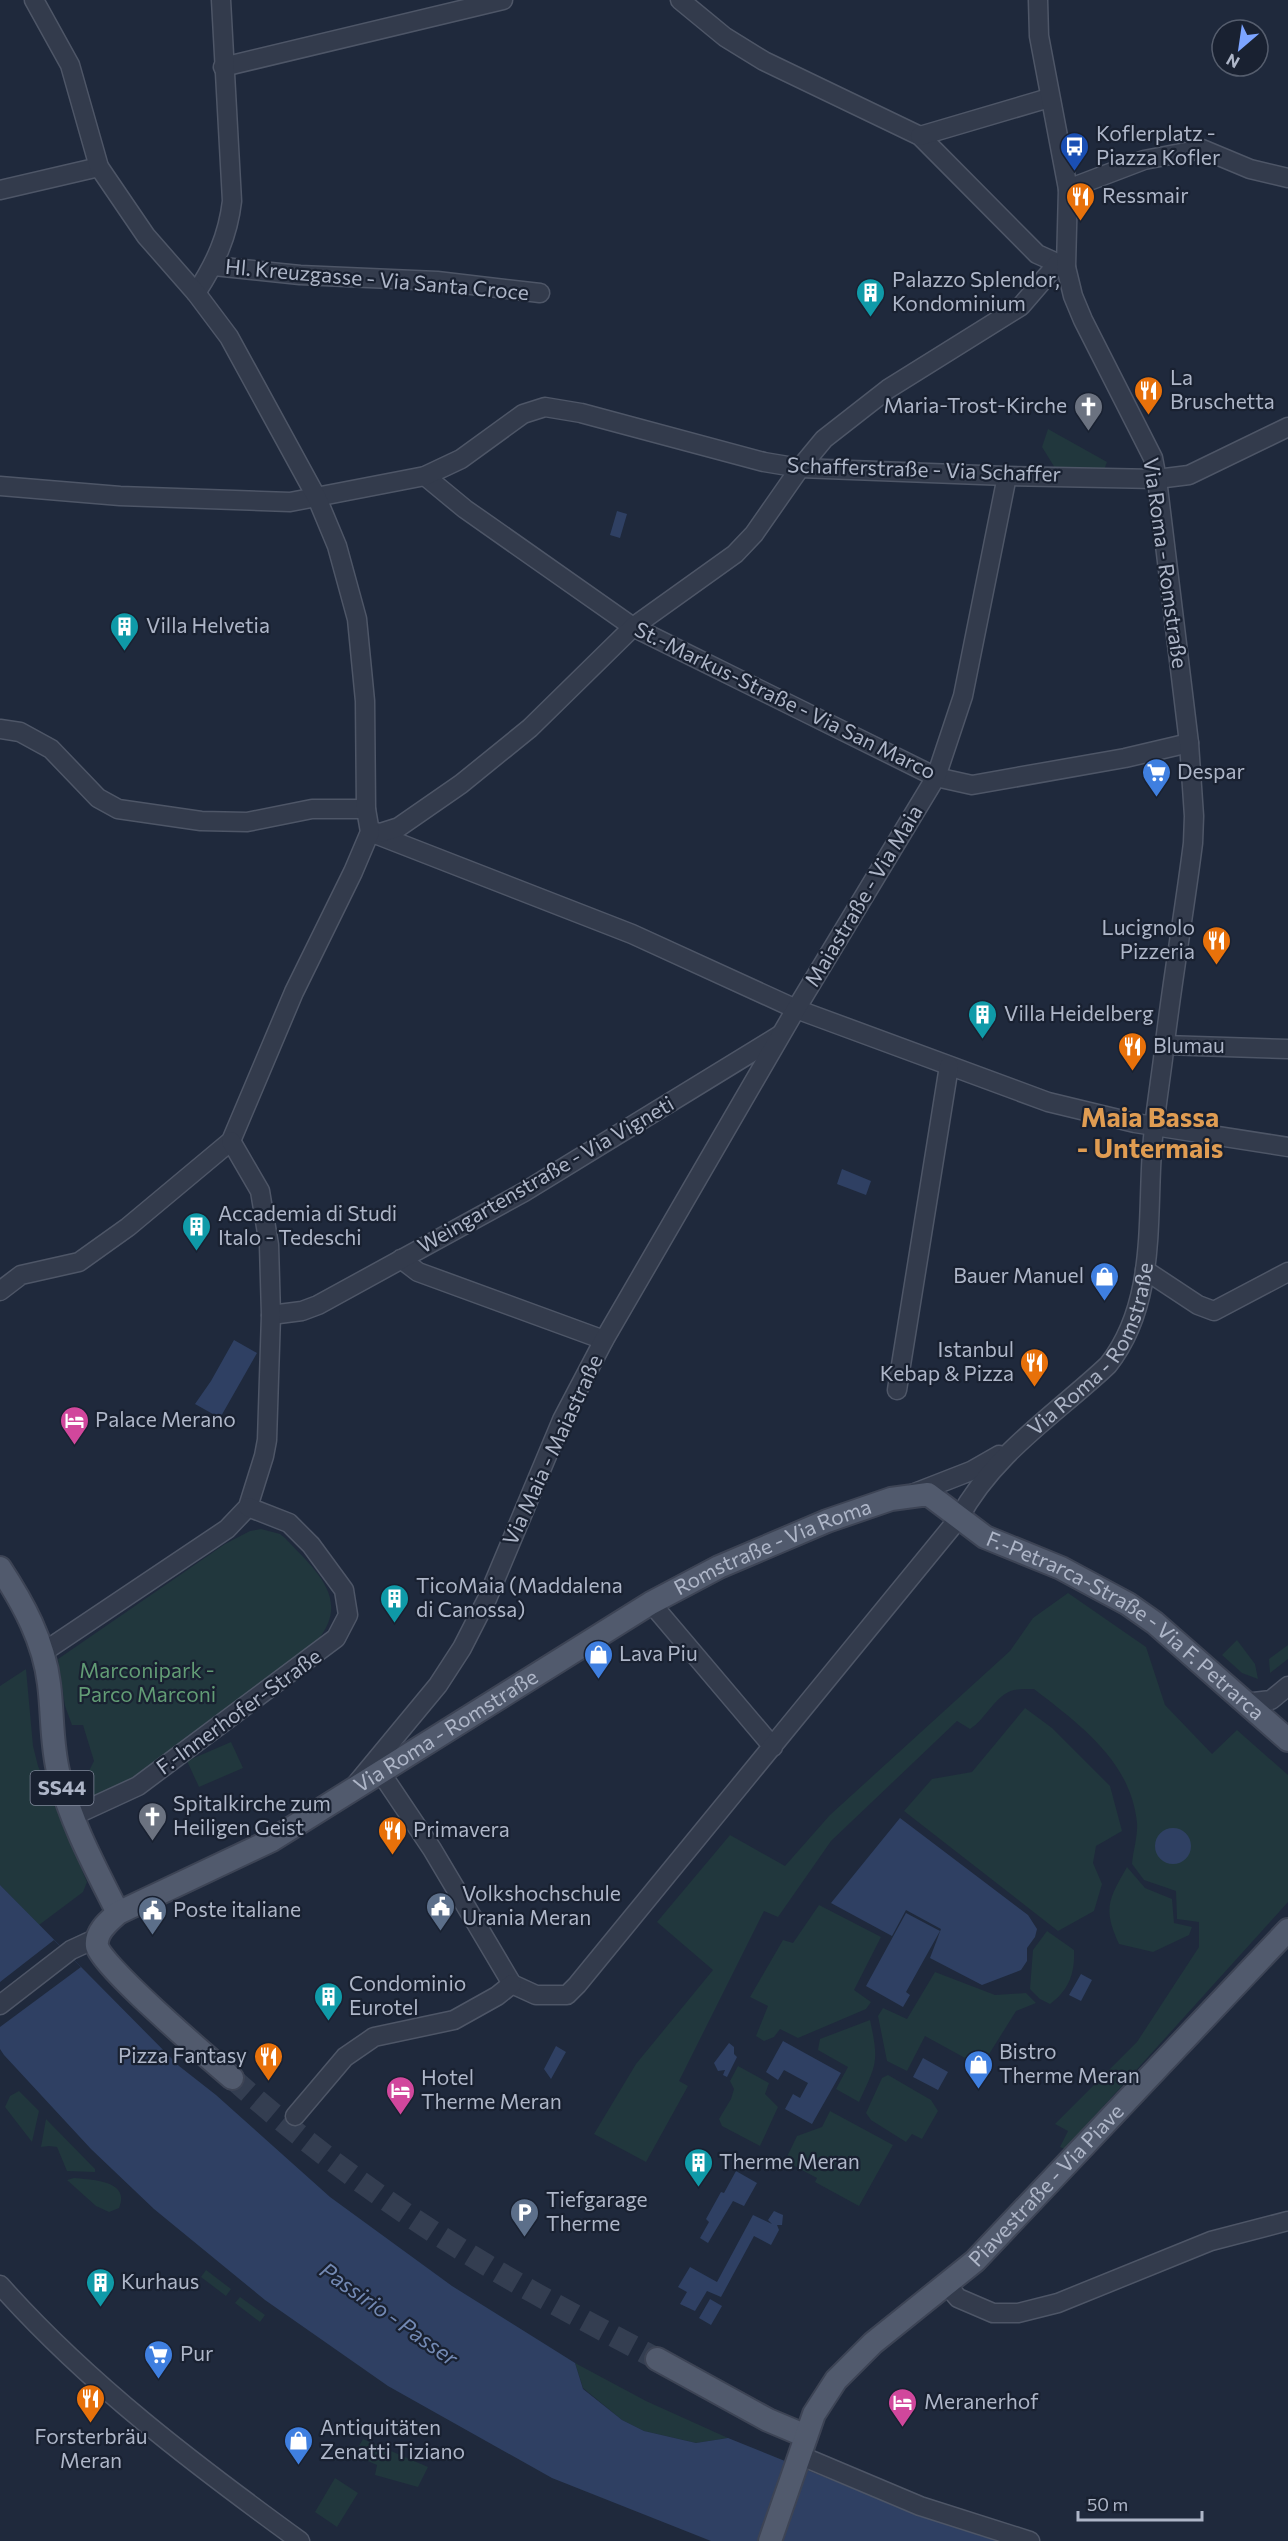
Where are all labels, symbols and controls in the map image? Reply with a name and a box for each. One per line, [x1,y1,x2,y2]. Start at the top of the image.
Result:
north arrow [1210,18,1270,78]
text: N [1223,50,1242,73]
place label: Koflerplatz - Piazza Kofler [1096,120,1220,169]
bus stop icon: Koflerplatz - Piazza Kofler [1059,130,1091,172]
restaurant icon: Ressmair [1065,180,1097,222]
place label: Ressmair [1102,182,1189,207]
street label: Hl. Kreuzgasse - Via Santa Croce [224,253,530,304]
place label: Palazzo Splendor, Kondominium [892,266,1060,315]
building icon: Palazzo Splendor, Kondominium [855,276,887,318]
place label: La Bruschetta [1170,364,1275,413]
restaurant icon: La Bruschetta [1133,374,1165,416]
church icon: Maria-Trost-Kirche [1072,390,1104,432]
place label: Maria-Trost-Kirche [884,392,1067,417]
street label: Schafferstraße - Via Schaffer [787,451,1061,486]
street label: Via Roma - Romstraße [1139,456,1194,670]
building icon: Villa Helvetia [109,610,141,652]
place label: Villa Helvetia [146,612,270,637]
street label: St.-Markus-Straße - Via San Marco [631,616,940,784]
supermarket icon: Despar [1140,756,1172,798]
place label: Despar [1177,758,1245,783]
street label: Maiastraße - Via Maia [799,800,927,991]
place label: Lucignolo Pizzeria [1102,914,1195,963]
restaurant icon: Lucignolo Pizzeria [1200,924,1232,966]
building icon: Villa Heidelberg [967,998,999,1040]
place label: Villa Heidelberg [1004,1000,1154,1025]
restaurant icon: Blumau [1116,1030,1148,1072]
place label: Blumau [1153,1032,1225,1057]
street label: Weingartenstraße - Via Vigneti [413,1090,678,1257]
district label: Maia Bassa - Untermais [1077,1100,1223,1164]
place label: Accademia di Studi Italo - Tedeschi [218,1200,397,1249]
building icon: Accademia di Studi Italo - Tedeschi [181,1210,213,1252]
shop icon: Bauer Manuel [1089,1260,1121,1302]
street label: Via Roma - Romstraße [1022,1261,1157,1440]
place label: Bauer Manuel [953,1262,1084,1287]
place label: Istanbul Kebap & Pizza [880,1336,1014,1385]
restaurant icon: Istanbul Kebap & Pizza [1019,1346,1051,1388]
street label: Via Maia - Maiastraße [497,1350,607,1549]
hotel icon: Palace Merano [58,1404,90,1446]
place label: Palace Merano [95,1406,236,1431]
street label: Romstraße - Via Roma [669,1493,874,1600]
street label: F.-Petrarca-Straße - Via F. Petrarca [983,1525,1270,1724]
place label: TicoMaia (Maddalena di Canossa) [416,1572,623,1621]
building icon: TicoMaia (Maddalena di Canossa) [379,1582,411,1624]
shop icon: Lava Piu [582,1638,614,1680]
place label: Lava Piu [619,1640,698,1665]
street label: F.-Innerhofer-Straße [151,1643,325,1779]
park label: Marconipark - Parco Marconi [78,1657,216,1706]
street label: Via Roma - Romstraße [349,1663,542,1797]
road number: SS44 [31,1771,94,1805]
place label: Spitalkirche zum Heiligen Geist [173,1790,331,1839]
church icon: Spitalkirche zum Heiligen Geist [136,1800,168,1842]
restaurant icon: Primavera [376,1814,408,1856]
place label: Primavera [413,1816,510,1841]
place label: Volkshochschule Urania Meran [462,1880,621,1929]
public building icon: Volkshochschule Urania Meran [425,1890,457,1932]
public building icon: Poste italiane [136,1894,168,1936]
place label: Poste italiane [173,1896,301,1921]
place label: Condominio Eurotel [349,1970,466,2019]
building icon: Condominio Eurotel [312,1980,344,2022]
place label: Bistro Therme Meran [999,2038,1140,2087]
restaurant icon: Pizza Fantasy [252,2040,284,2082]
place label: Pizza Fantasy [118,2042,247,2067]
shop icon: Bistro Therme Meran [962,2048,994,2090]
place label: Hotel Therme Meran [421,2064,562,2113]
hotel icon: Hotel Therme Meran [384,2074,416,2116]
street label: Piavestraße - Via Piave [963,2098,1128,2271]
building icon: Therme Meran [682,2146,714,2188]
place label: Therme Meran [719,2148,860,2173]
place label: Tiefgarage Therme [546,2186,648,2235]
parking icon: Tiefgarage Therme [509,2196,541,2238]
water label: Passirio - Passer [315,2256,464,2372]
building icon: Kurhaus [84,2266,116,2308]
place label: Kurhaus [121,2268,199,2293]
supermarket icon: Pur [143,2338,175,2380]
place label: Pur [180,2340,213,2365]
restaurant icon: Forsterbräu Meran [75,2382,107,2424]
hotel icon: Meranerhof [887,2386,919,2428]
place label: Meranerhof [924,2388,1039,2413]
place label: Antiquitäten Zenatti Tiziano [320,2414,465,2463]
place label: Forsterbräu Meran [35,2423,147,2472]
shop icon: Antiquitäten Zenatti Tiziano [283,2424,315,2466]
scale bar [1078,2484,1202,2522]
text: 50 m [1087,2493,1128,2515]

